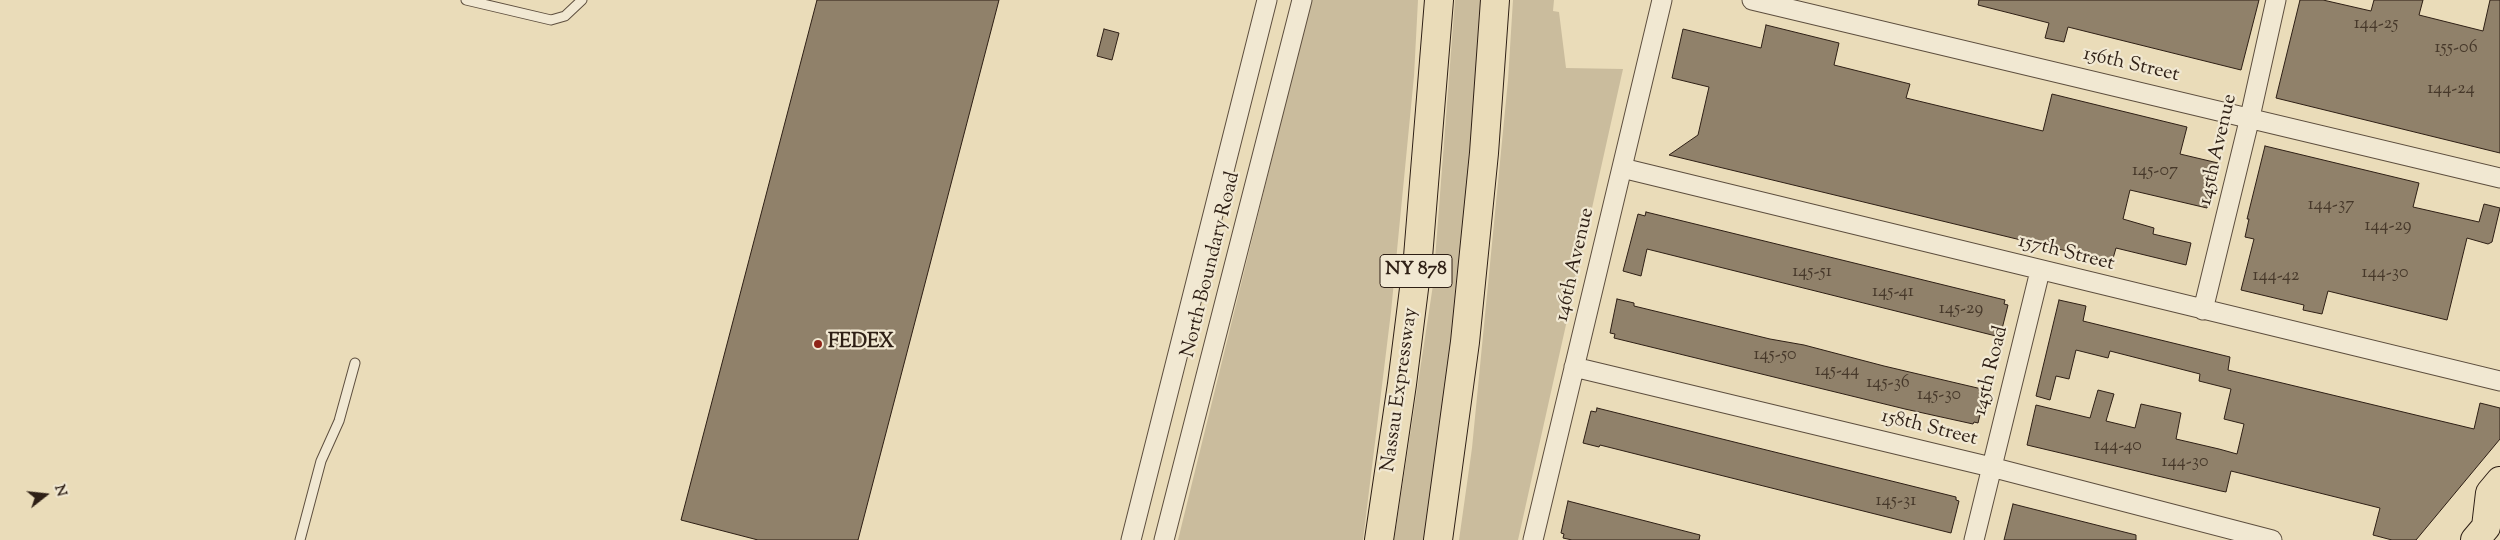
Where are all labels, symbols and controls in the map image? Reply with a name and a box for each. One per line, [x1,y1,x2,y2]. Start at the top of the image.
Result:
house number: 144-25 [2354,14,2398,36]
house number: 155-06 [2434,38,2478,60]
street label: 156th Street [2081,43,2181,89]
house number: 144-24 [2427,79,2475,101]
street label: 145th Avenue [2195,92,2243,208]
house number: 145-07 [2132,161,2178,183]
street label: North Boundary Road [1177,170,1247,360]
house number: 144-37 [2308,195,2354,217]
street label: 146th Avenue [1551,206,1601,324]
house number: 144-29 [2364,216,2412,238]
street label: 157th Street [2015,230,2117,278]
road number: NY 878 [1380,255,1452,288]
house number: 145-51 [1792,262,1832,284]
house number: 144-30 [2362,263,2408,285]
house number: 144-42 [2253,266,2299,288]
house number: 145-41 [1872,282,1914,304]
house number: 145-29 [1939,299,1983,321]
street label: Nassau Expressway [1378,306,1424,474]
street label: 145th Road [1969,324,2015,418]
place label: FEDEX [828,332,894,356]
marker: FEDEX [812,338,824,350]
house number: 145-50 [1753,345,1797,367]
house number: 145-44 [1815,361,1859,383]
house number: 145-36 [1866,373,1910,395]
house number: 145-30 [1917,385,1961,407]
street label: 158th Street [1878,405,1980,453]
house number: 144-40 [2094,436,2142,458]
house number: 144-30 [2162,452,2208,474]
north arrow [20,470,70,520]
text: N [48,483,71,499]
house number: 145-31 [1876,491,1916,513]

